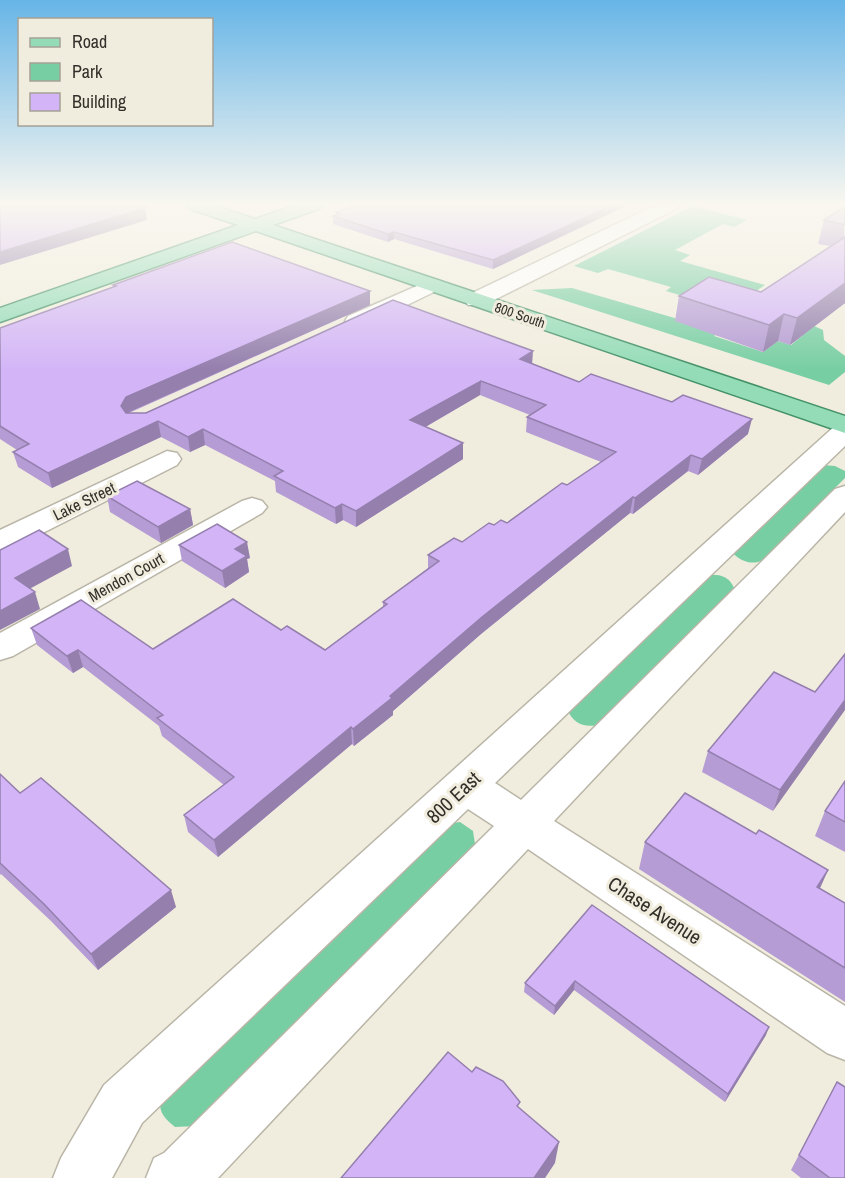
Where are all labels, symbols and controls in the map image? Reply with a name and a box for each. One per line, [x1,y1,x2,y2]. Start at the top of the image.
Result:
legend [18,18,213,126]
text: Road [72,29,107,54]
text: Park [72,59,103,84]
text: Building [72,89,127,114]
street label: 800 South [492,298,548,332]
street label: Lake Street [49,476,119,526]
street label: Mendon Court [84,547,168,607]
street label: 800 East [420,765,486,829]
street label: Chase Avenue [603,870,707,950]

